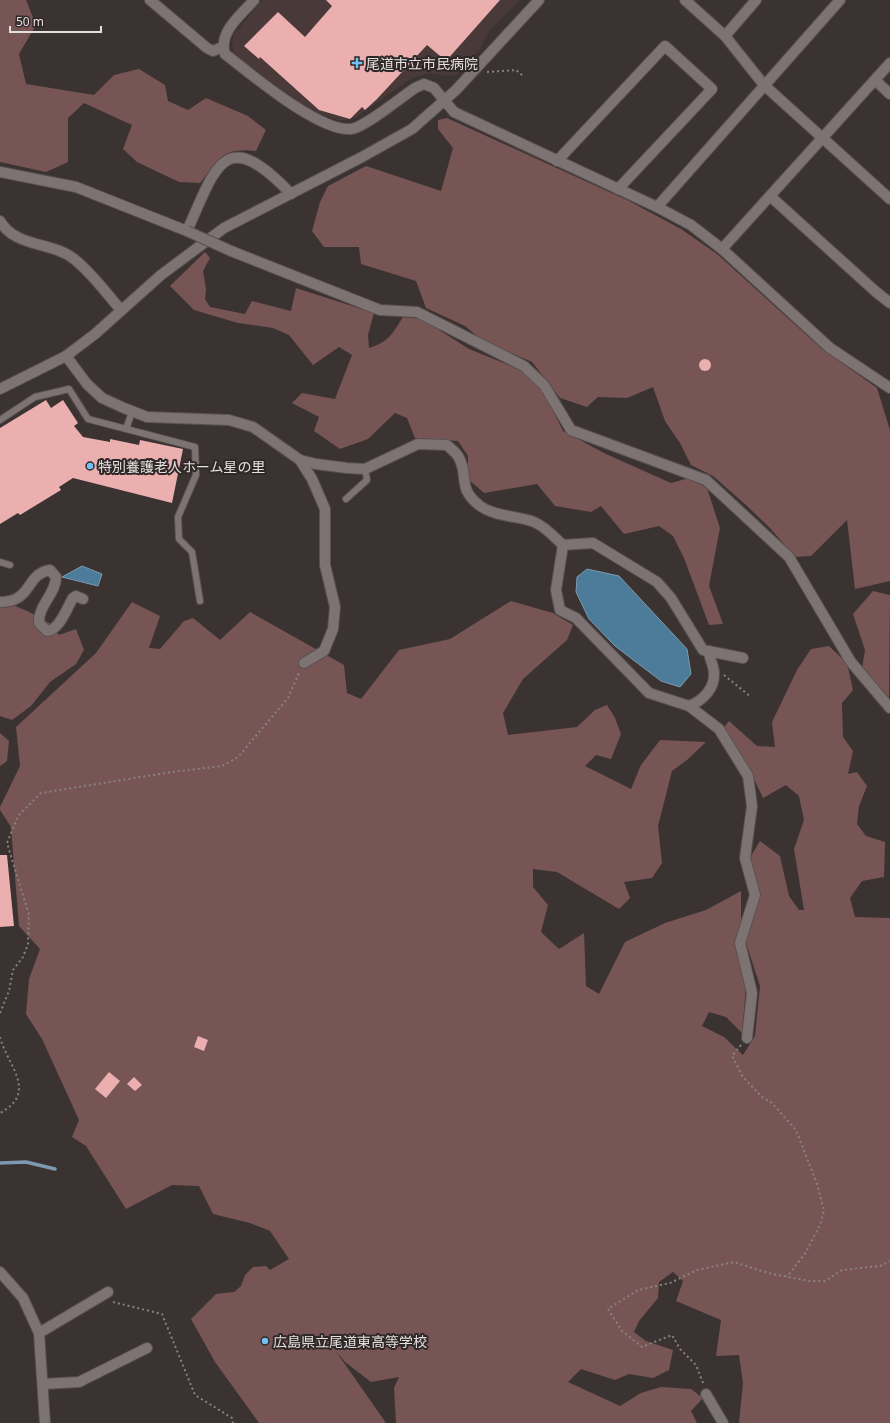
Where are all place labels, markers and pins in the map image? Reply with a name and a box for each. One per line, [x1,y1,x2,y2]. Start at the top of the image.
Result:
place label: 尾道市立市民病院 [366,54,478,73]
marker: 尾道市立市民病院 [351,57,363,69]
place label: 特別養護老人ホーム星の里 [98,457,266,476]
marker: 特別養護老人ホーム星の里 [85,461,95,471]
place label: 広島県立尾道東高等学校 [273,1332,427,1351]
marker: 広島県立尾道東高等学校 [260,1336,270,1346]

